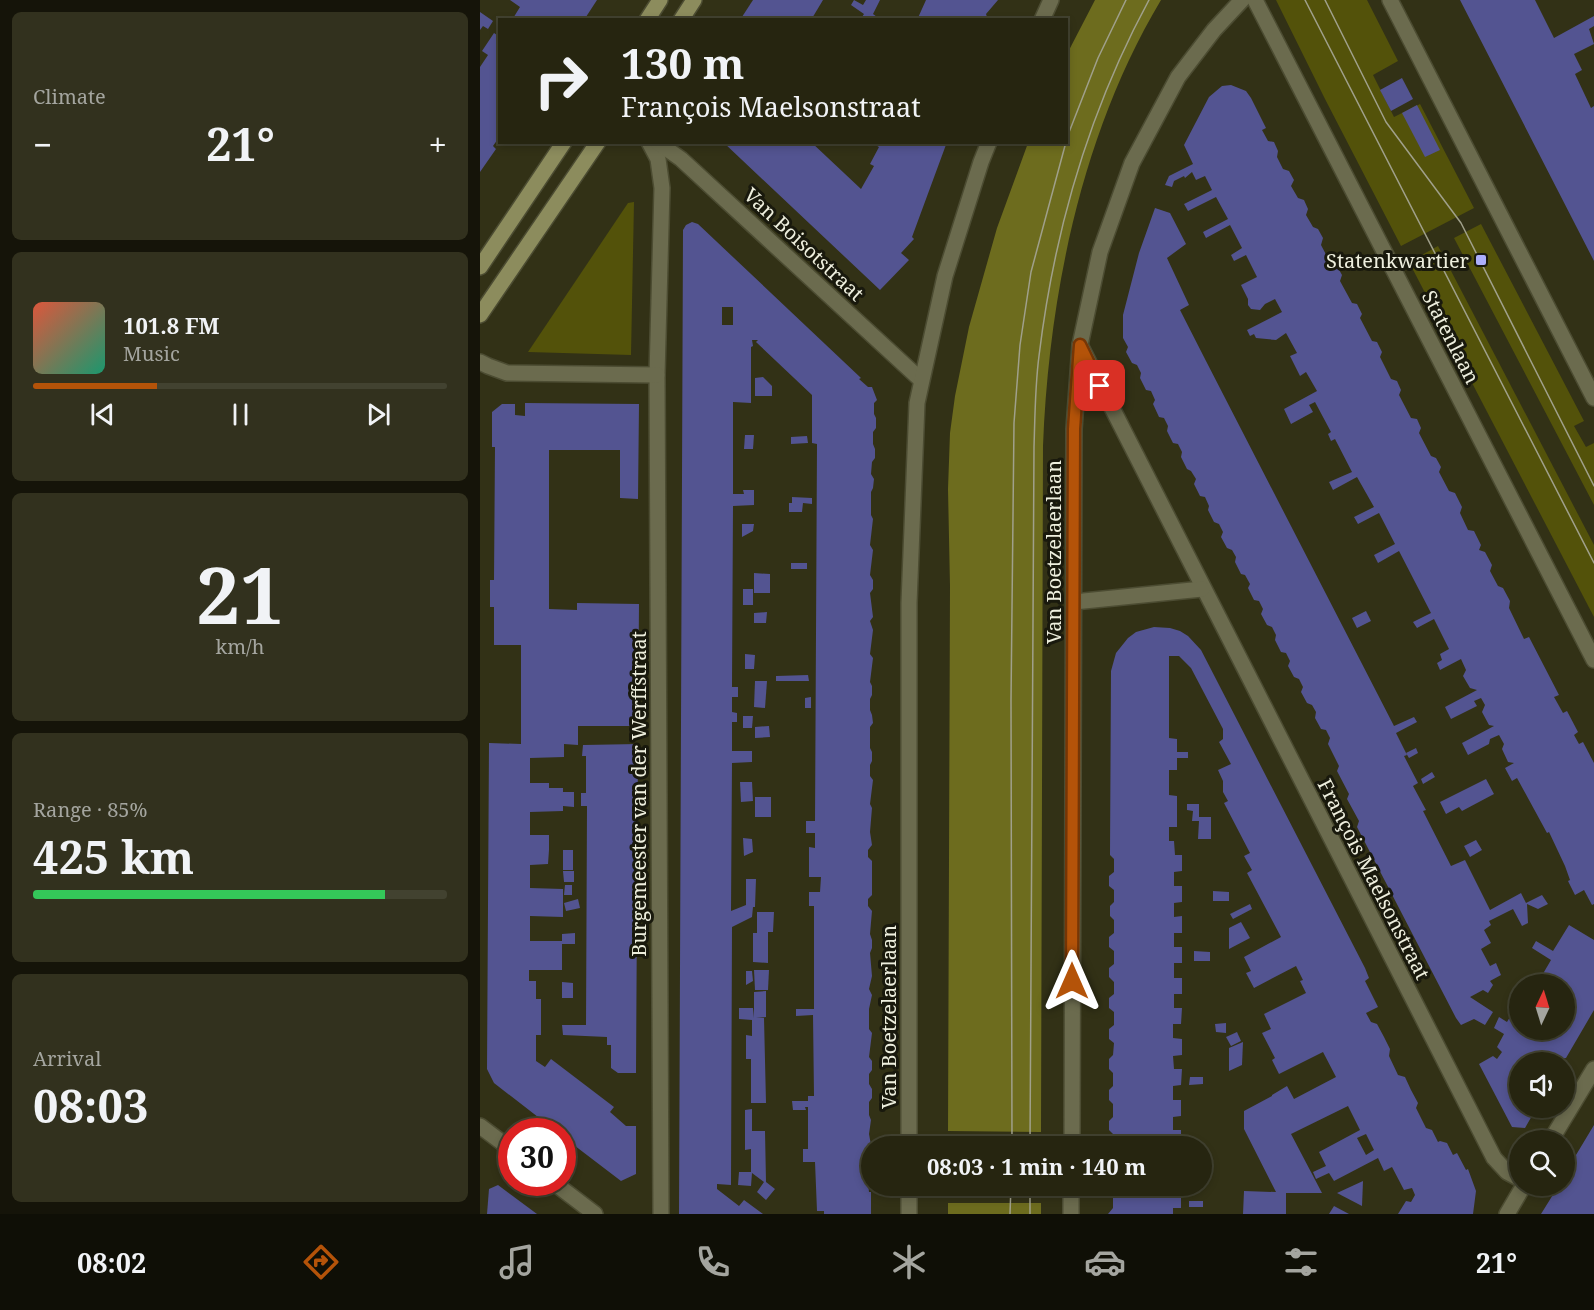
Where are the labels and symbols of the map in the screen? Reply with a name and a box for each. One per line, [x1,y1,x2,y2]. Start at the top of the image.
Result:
street label: Van Boisotstraat [738,181,870,307]
place label: Statenkwartier [1326,247,1470,274]
marker: Statenkwartier [1474,253,1488,267]
street label: Statenlaan [1416,286,1486,388]
pin [1074,360,1125,411]
street label: Van Boetzelaerlaan [1040,460,1067,644]
street label: Burgemeester van der Werffstraat [625,631,652,957]
street label: François Maelsonstraat [1312,774,1436,984]
street label: Van Boetzelaerlaan [875,925,902,1109]
position arrow [1040,949,1104,1013]
north arrow [1509,974,1575,1040]
speed limit sign: 30 [498,1118,576,1196]

